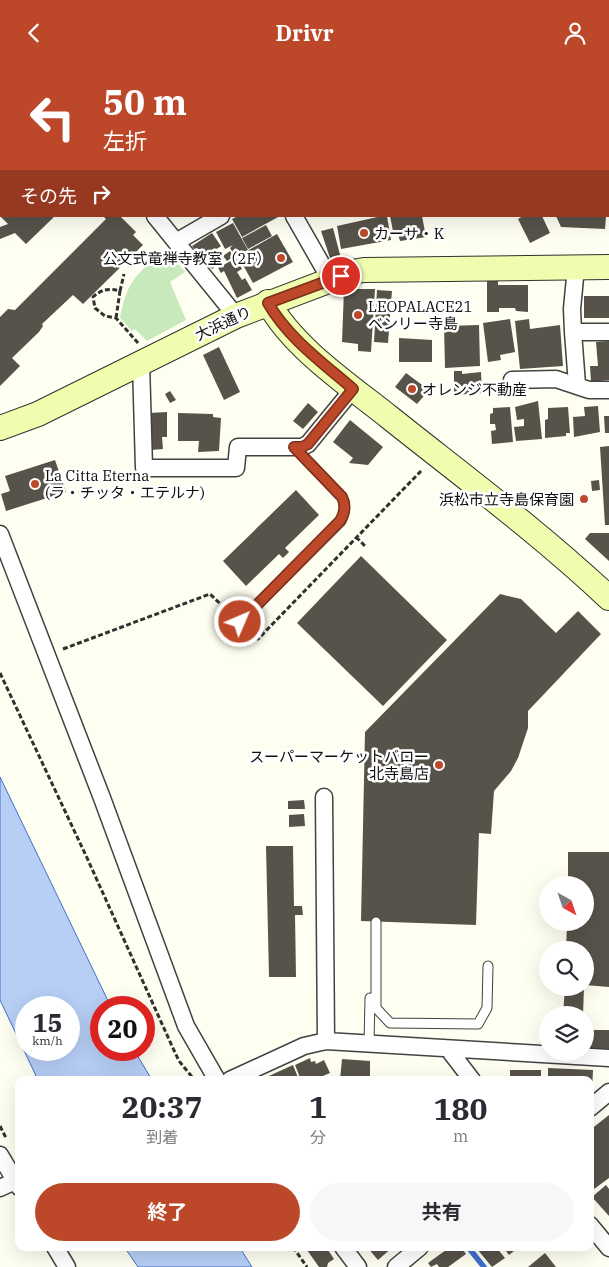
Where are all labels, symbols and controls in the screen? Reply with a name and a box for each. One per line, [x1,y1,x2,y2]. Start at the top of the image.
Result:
text: Drivr [275,18,334,47]
icon: back [20,19,48,47]
icon: person [561,19,589,47]
text: 50 m [103,79,187,125]
icon: left [20,85,85,150]
text: 左折 [103,126,147,155]
icon: right [87,180,115,208]
text: その先 [20,184,77,208]
place label: カーサ・K [374,224,445,243]
marker: カーサ・K [358,227,370,239]
place label: 公文式竜禅寺教室（2F） [103,249,271,268]
marker: 公文式竜禅寺教室（2F） [275,252,287,264]
pin [320,255,362,297]
icon: arrive [327,262,355,290]
place label: LEOPALACE21 ベンリー寺島 [368,297,473,333]
street label: 大浜通り [192,302,254,344]
marker: LEOPALACE21 ベンリー寺島 [352,309,364,321]
place label: オレンジ不動産 [422,380,527,399]
marker: オレンジ不動産 [406,383,418,395]
place label: La Citta Eterna (ラ・チッタ・エテルナ) [45,466,205,502]
marker: La Citta Eterna (ラ・チッタ・エテルナ) [29,478,41,490]
place label: 浜松市立寺島保育園 [439,490,574,509]
marker: 浜松市立寺島保育園 [578,493,590,505]
position arrow [213,595,265,647]
place label: スーパーマーケットバロー 北寺島店 [249,747,429,783]
marker: スーパーマーケットバロー 北寺島店 [433,759,445,771]
north arrow [539,876,594,931]
map controls [539,876,594,1061]
button: search [539,941,594,996]
speed limit sign: 20 [90,996,155,1061]
text: 15 [32,1006,63,1039]
button: layers [539,1006,594,1061]
text: km/h [32,1033,63,1048]
text: 20:37 [121,1087,203,1126]
text: 1 [309,1087,327,1126]
text: 180 [434,1089,488,1128]
text: m [453,1126,468,1146]
text: 到着 [146,1127,178,1147]
text: 分 [310,1127,326,1147]
button: 終了 [35,1183,300,1241]
button: 共有 [310,1183,574,1241]

